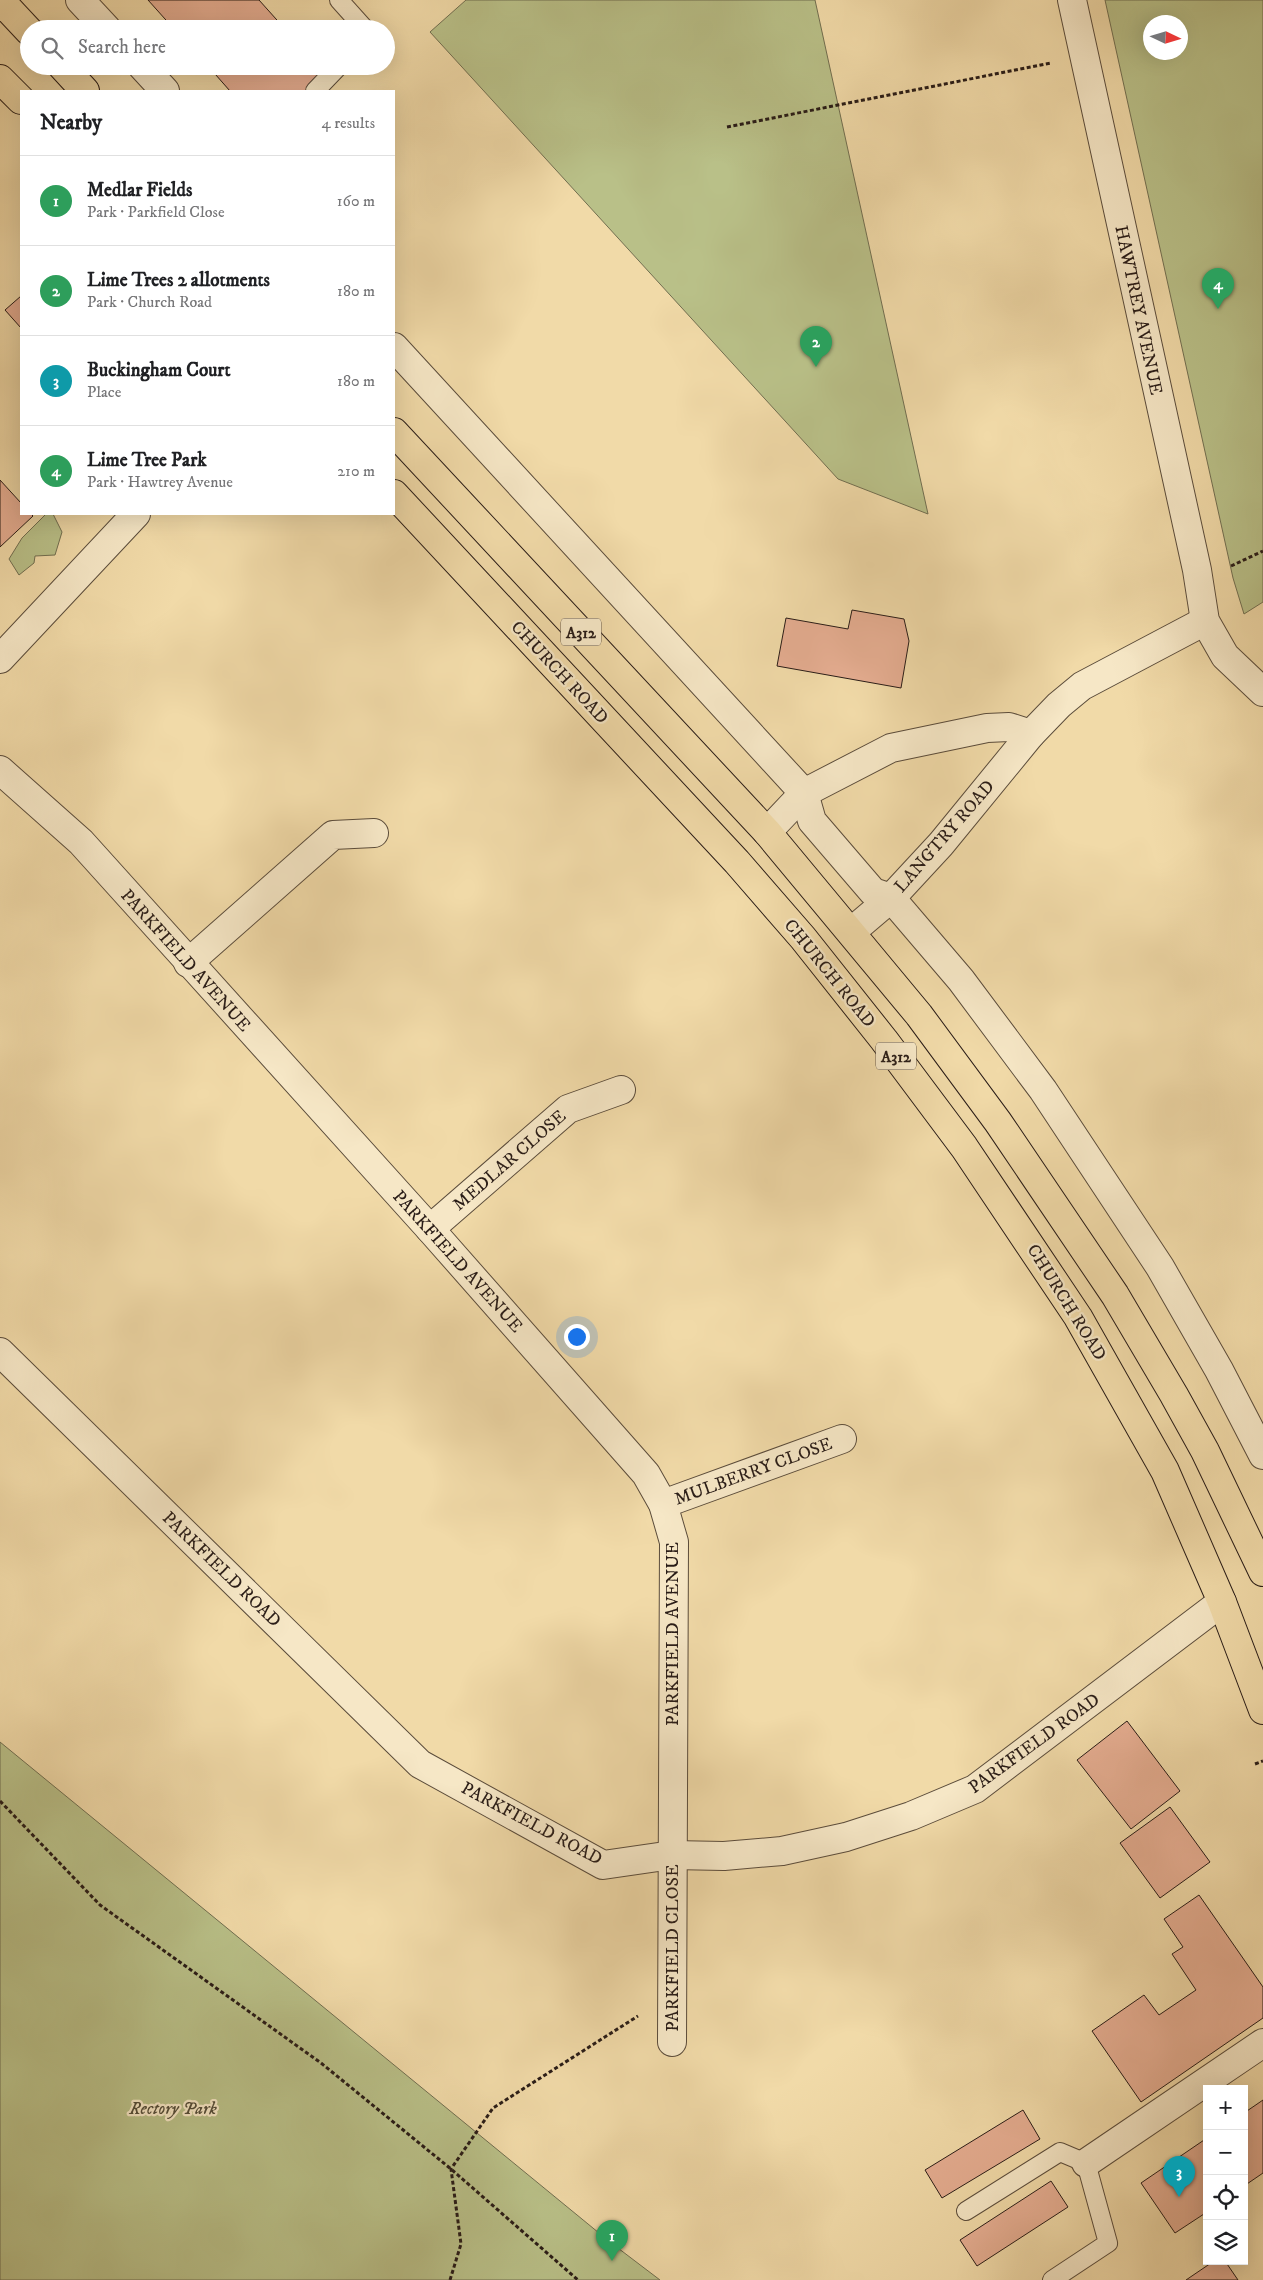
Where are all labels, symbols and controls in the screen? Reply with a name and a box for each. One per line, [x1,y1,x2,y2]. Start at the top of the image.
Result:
north arrow [1143,15,1188,60]
search box [20,20,395,75]
icon: search [38,34,66,62]
text: Search here [78,36,166,59]
text: Nearby [40,110,102,136]
text: 4 results [322,113,375,133]
text: Medlar Fields [87,179,192,202]
text: 1 [53,191,59,211]
text: 160 m [337,191,375,211]
text: Park · Parkfield Close [87,202,225,222]
street label: HAWTREY AVENUE [1109,223,1167,397]
pin: 4 [1202,268,1234,309]
text: Lime Trees 2 allotments [87,269,270,292]
text: 2 [52,281,60,301]
text: 180 m [337,281,375,301]
text: Park · Church Road [87,292,212,312]
pin: 2 [800,326,832,367]
text: Buckingham Court [87,359,230,382]
text: 3 [53,371,59,391]
text: 180 m [337,371,375,391]
text: Place [87,382,121,402]
text: Lime Tree Park [87,449,207,472]
text: 4 [51,461,61,481]
text: 210 m [337,461,375,481]
text: Park · Hawtrey Avenue [87,472,233,492]
street label: CHURCH ROAD [506,616,613,729]
road number: A312 [561,618,601,646]
street label: LANGTRY ROAD [890,776,1000,897]
street label: PARKFIELD AVENUE [116,885,255,1037]
street label: CHURCH ROAD [779,915,880,1032]
road number: A312 [876,1042,916,1070]
street label: MEDLAR CLOSE [449,1105,571,1216]
street label: PARKFIELD AVENUE [388,1186,527,1338]
street label: CHURCH ROAD [1022,1240,1111,1365]
your location [564,1324,590,1350]
street label: MULBERRY CLOSE [671,1433,835,1511]
street label: PARKFIELD ROAD [157,1507,285,1632]
street label: PARKFIELD AVENUE [662,1542,684,1726]
street label: PARKFIELD ROAD [965,1689,1104,1799]
street label: PARKFIELD ROAD [457,1777,606,1870]
street label: PARKFIELD CLOSE [662,1864,684,2032]
map controls [1203,2085,1248,2265]
button: + [1203,2085,1248,2130]
park label: Rectory Park [128,2098,217,2120]
button: − [1203,2130,1248,2175]
pin: 3 [1163,2156,1195,2197]
button: locate [1203,2175,1248,2220]
pin: 1 [596,2220,628,2261]
button: layers [1203,2220,1248,2265]

